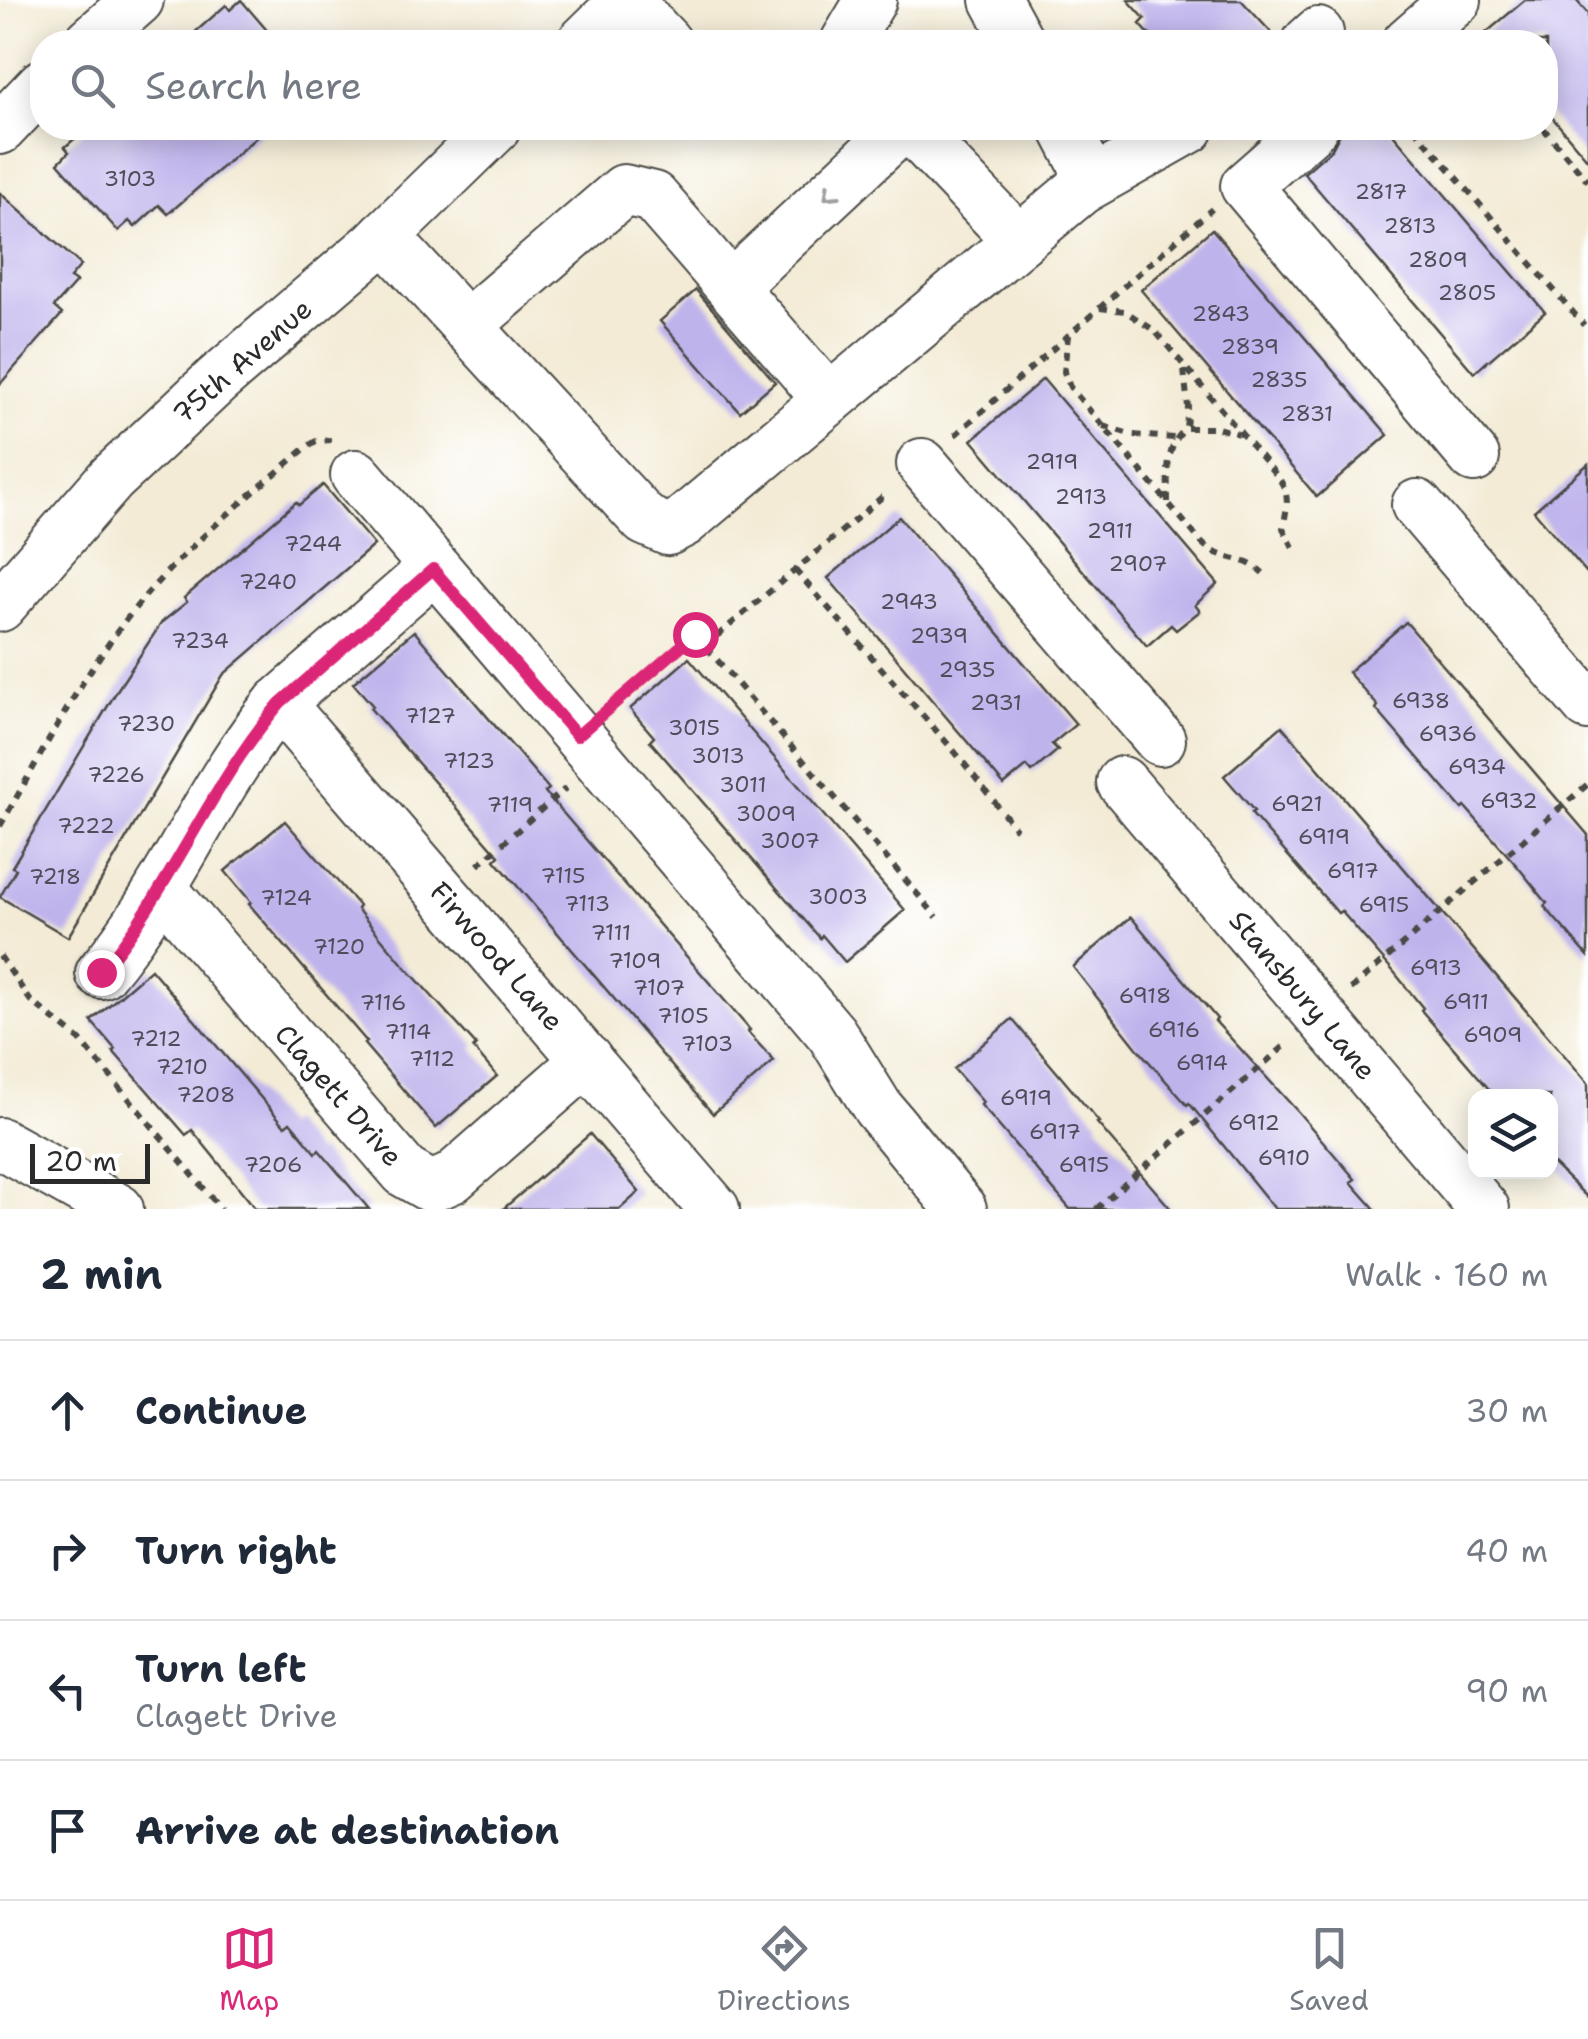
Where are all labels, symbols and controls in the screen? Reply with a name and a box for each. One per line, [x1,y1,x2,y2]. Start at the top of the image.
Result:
search box [30,30,1558,140]
icon: search [65,58,120,113]
text: Search here [145,60,362,111]
house number: 3103 [104,164,156,193]
house number: 2817 [1355,177,1407,206]
one-way arrow [823,182,842,200]
house number: 2813 [1384,211,1436,240]
house number: 2809 [1408,245,1468,274]
house number: 2805 [1438,278,1496,307]
street label: 75th Avenue [164,290,320,432]
house number: 2843 [1192,299,1250,328]
house number: 2839 [1221,332,1279,361]
house number: 2835 [1250,365,1308,394]
house number: 2831 [1281,399,1333,428]
house number: 2919 [1026,447,1078,476]
house number: 2913 [1055,482,1107,511]
house number: 2911 [1087,516,1133,545]
house number: 7244 [284,529,342,558]
house number: 2907 [1109,549,1167,578]
house number: 7240 [239,567,297,596]
house number: 2943 [880,587,938,616]
route start [673,612,719,658]
house number: 2939 [910,621,968,650]
house number: 7234 [171,626,229,655]
house number: 2935 [939,655,995,684]
house number: 6938 [1392,686,1450,715]
house number: 2931 [970,688,1022,717]
house number: 7127 [404,701,456,730]
house number: 7230 [117,709,175,738]
house number: 3015 [668,713,720,742]
house number: 6936 [1419,719,1477,748]
house number: 3013 [691,741,745,770]
house number: 7123 [443,746,495,775]
house number: 6934 [1448,752,1506,781]
house number: 7226 [87,760,145,789]
house number: 3011 [719,770,767,799]
house number: 6932 [1480,786,1538,815]
house number: 6921 [1271,789,1323,818]
house number: 7119 [487,790,533,819]
house number: 3009 [736,799,796,828]
house number: 7222 [57,811,115,840]
house number: 6919 [1298,822,1350,851]
house number: 3007 [760,826,820,855]
house number: 6917 [1327,856,1379,885]
house number: 7115 [540,861,586,890]
house number: 7218 [29,862,81,891]
street label: Firwood Lane [421,873,573,1039]
house number: 3003 [808,882,868,911]
house number: 7124 [260,883,312,912]
house number: 7113 [564,889,610,918]
house number: 6915 [1359,890,1409,919]
street label: Stansbury Lane [1221,902,1385,1088]
house number: 7111 [591,918,631,947]
house number: 7120 [313,932,365,961]
house number: 7109 [608,946,662,975]
route end [79,950,125,996]
house number: 6913 [1410,953,1462,982]
house number: 7107 [633,973,685,1002]
house number: 6918 [1119,981,1171,1010]
house number: 6911 [1443,987,1489,1016]
house number: 7116 [360,988,406,1017]
house number: 7105 [657,1001,709,1030]
house number: 6916 [1148,1015,1200,1044]
street label: Clagett Drive [267,1016,411,1174]
house number: 7114 [385,1017,431,1046]
house number: 6909 [1464,1020,1522,1049]
house number: 7212 [130,1024,182,1053]
house number: 7103 [681,1029,733,1058]
house number: 7112 [409,1044,455,1073]
house number: 6914 [1176,1048,1228,1077]
house number: 7210 [156,1052,208,1081]
house number: 7208 [177,1080,235,1109]
house number: 6919 [1000,1083,1052,1112]
map controls [1468,1089,1558,1179]
button: layers [1468,1089,1558,1179]
house number: 6912 [1228,1108,1280,1137]
house number: 6917 [1029,1117,1081,1146]
scale bar [30,1139,150,1184]
text: 20 m [45,1142,117,1180]
house number: 6910 [1258,1143,1310,1172]
house number: 7206 [244,1150,302,1179]
house number: 6915 [1059,1150,1109,1179]
text: 2 min [40,1246,162,1302]
text: Walk · 160 m [1345,1253,1548,1296]
icon: ahead [40,1383,95,1438]
text: Continue [135,1385,307,1436]
text: 30 m [1465,1389,1548,1432]
icon: right [40,1523,95,1578]
text: Turn right [135,1525,337,1576]
text: 40 m [1465,1529,1548,1572]
text: Turn left [135,1643,307,1694]
icon: left [40,1663,95,1718]
text: 90 m [1465,1669,1548,1712]
text: Clagett Drive [135,1694,338,1737]
icon: arrive [40,1803,95,1858]
text: Arrive at destination [135,1805,559,1856]
tab: Map [219,1921,279,2019]
tab: Directions [718,1921,851,2019]
tab: Saved [1289,1921,1369,2019]

